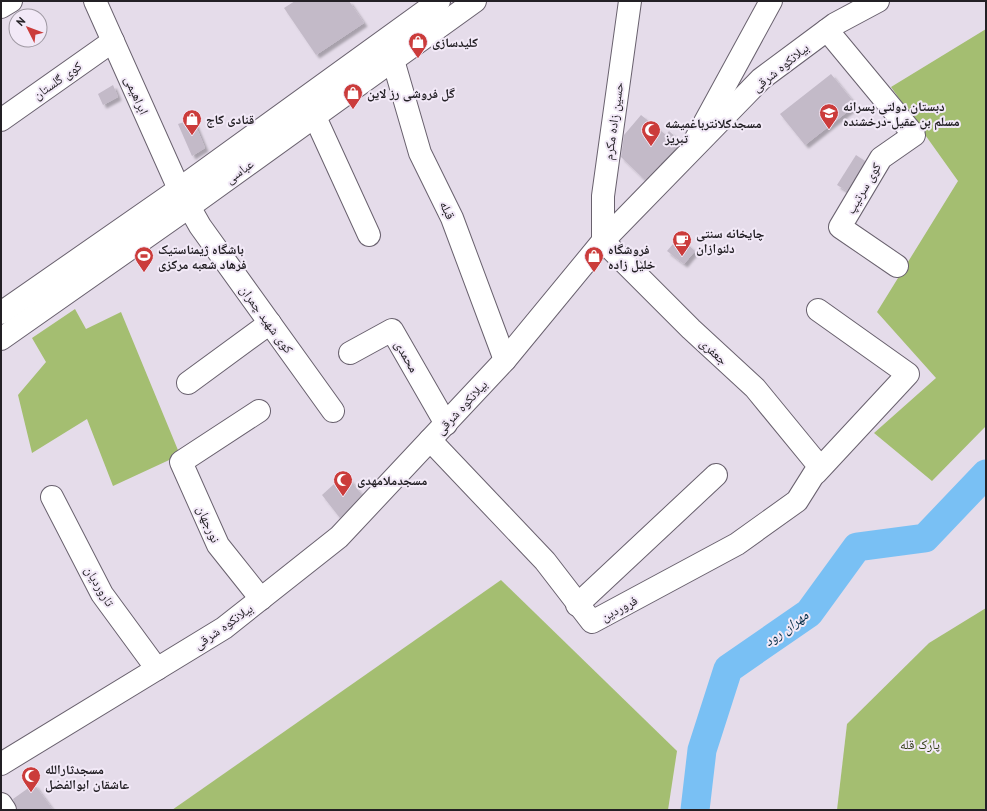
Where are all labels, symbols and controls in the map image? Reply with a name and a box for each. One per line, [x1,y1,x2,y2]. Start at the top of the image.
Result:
north arrow [8,8,48,48]
text: N [13,14,28,29]
shop icon: کلیدسازی [407,31,429,59]
place label: کلیدسازی [432,34,478,51]
street label: بیلانکوه شرقی [748,39,812,96]
street label: کوی گلستان [30,57,85,103]
street label: ابراهیمی [121,73,153,117]
street label: حسین زاده مکرم [600,81,627,161]
shop icon: گل فروشی رز لاین [342,82,364,110]
place label: گل فروشی رز لاین [367,85,455,102]
place label: دبستان دولتی پسرانه مسلم بن عقیل-درخشنده [843,98,960,131]
school or university icon: دبستان دولتی پسرانه مسلم بن عقیل-درخشنده [818,102,840,130]
shop icon: قنادی کاج [181,108,203,136]
place label: قنادی کاج [206,111,254,128]
place label: مسجدکلانترباغمیشه تبریز [664,115,762,147]
mosque icon: مسجدکلانترباغمیشه تبریز [640,119,662,147]
street label: عباسى [222,155,257,187]
street label: کوی سرتیپ [842,159,885,217]
street label: قبله [436,198,459,222]
place label: چایخانه سنتی دلنوازان [696,225,764,257]
cafe icon: چایخانه سنتی دلنوازان [671,229,693,257]
place label: باشگاه ژیمناستیک فرهاد شعبه مرکزی [158,241,247,273]
place label: فروشگاه خلیل زاده [608,241,655,273]
sports icon: باشگاه ژیمناستیک فرهاد شعبه مرکزی [133,245,155,273]
shop icon: فروشگاه خلیل زاده [583,245,605,273]
street label: کوی شهید چمران [236,282,297,357]
street label: جعفری [696,334,731,368]
street label: محمدی [391,337,423,375]
street label: بیلانکوه شرقی [432,376,491,438]
mosque icon: مسجدملامهدی [332,469,354,497]
place label: مسجدملامهدی [357,472,427,489]
street label: نورجهان [193,503,224,545]
street label: تاروردیان [81,563,118,610]
street label: فروردین [598,592,641,625]
street label: بیلانکوه شرقی [190,600,256,653]
water label: مهران رود [760,606,812,650]
park label: پارک قله [900,736,940,753]
place label: مسجدثارالله عاشقان ابوالفضل [45,761,130,793]
mosque icon: مسجدثارالله عاشقان ابوالفضل [20,765,42,793]

